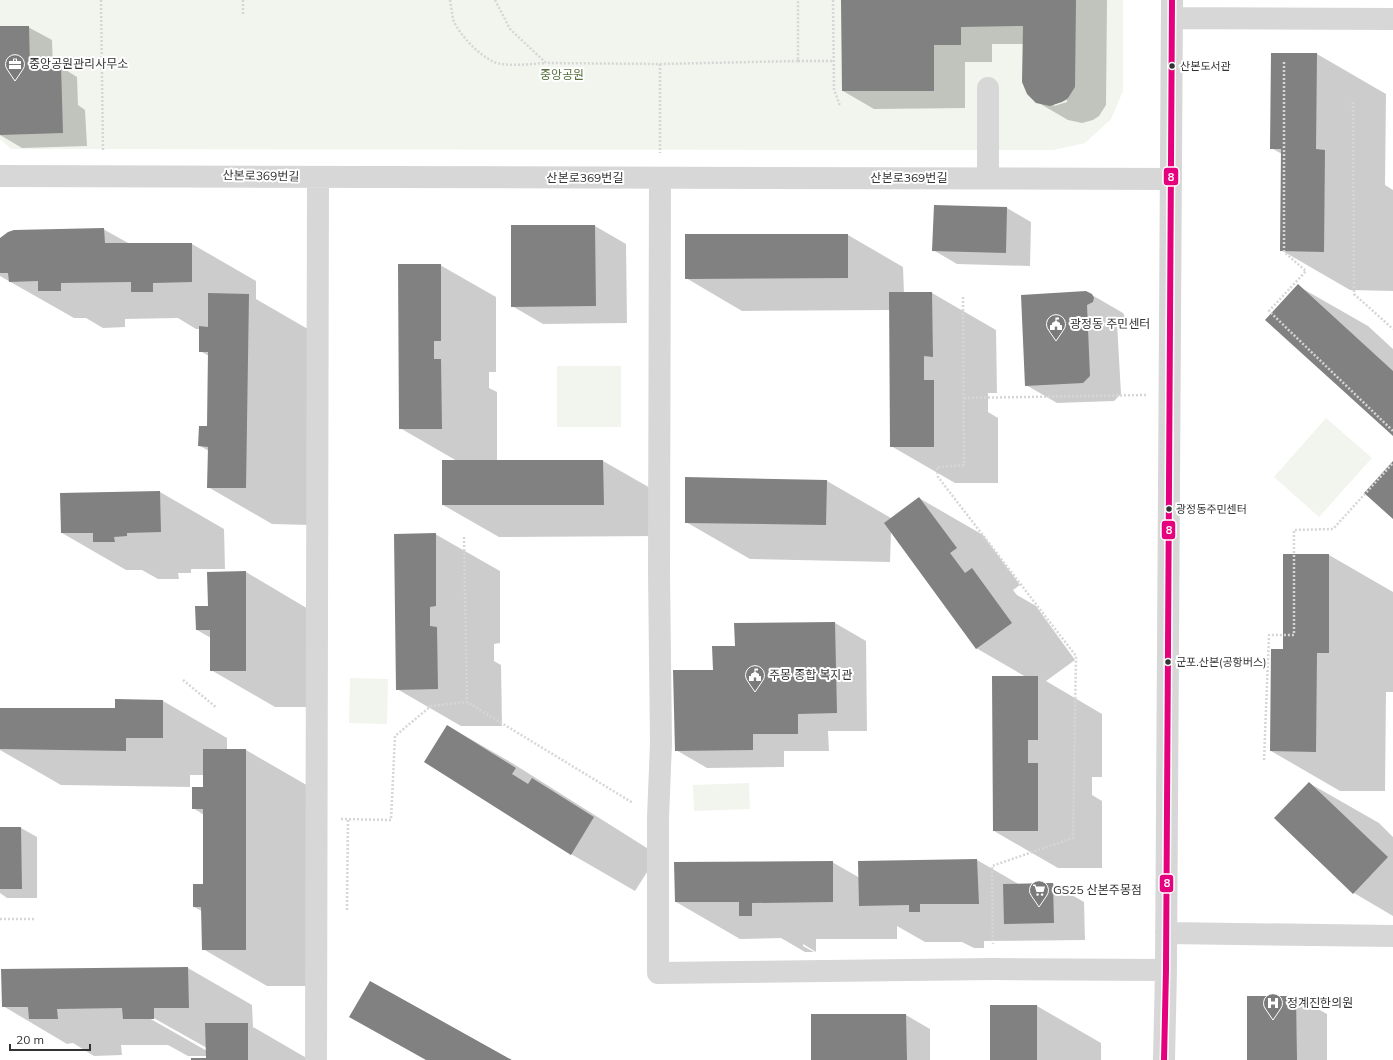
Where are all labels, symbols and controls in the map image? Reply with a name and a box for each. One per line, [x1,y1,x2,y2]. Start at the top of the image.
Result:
office icon: 중앙공원관리사무소 [4,53,26,81]
place label: 중앙공원관리사무소 [29,56,128,71]
place label: 산본도서관 [1180,59,1231,73]
marker: 산본도서관 [1167,61,1177,71]
park label: 중앙공원 [540,67,584,82]
street label: 산본로369번길 [222,167,300,184]
line badge: 8 [1163,167,1179,186]
street label: 산본로369번길 [547,170,623,185]
street label: 산본로369번길 [871,170,947,185]
text: 8 [1168,170,1175,184]
public building icon: 광정동 주민센터 [1045,313,1067,341]
place label: 광정동 주민센터 [1070,316,1150,331]
place label: 광정동주민센터 [1176,502,1247,516]
marker: 광정동주민센터 [1164,504,1174,514]
line badge: 8 [1161,520,1176,540]
text: 8 [1166,523,1173,537]
place label: 군포.산본(공항버스) [1176,655,1266,669]
marker: 군포.산본(공항버스) [1163,657,1173,667]
public building icon: 주몽 종합 복지관 [744,664,766,692]
place label: 주몽 종합 복지관 [769,667,853,682]
line badge: 8 [1159,874,1174,893]
text: 8 [1164,876,1171,890]
supermarket icon: GS25 산본주몽점 [1028,879,1050,907]
place label: GS25 산본주몽점 [1053,882,1142,897]
hospital icon: 정계진한의원 [1262,992,1284,1020]
place label: 정계진한의원 [1287,995,1353,1010]
scale bar [10,1026,90,1052]
text: 20 m [16,1032,44,1047]

